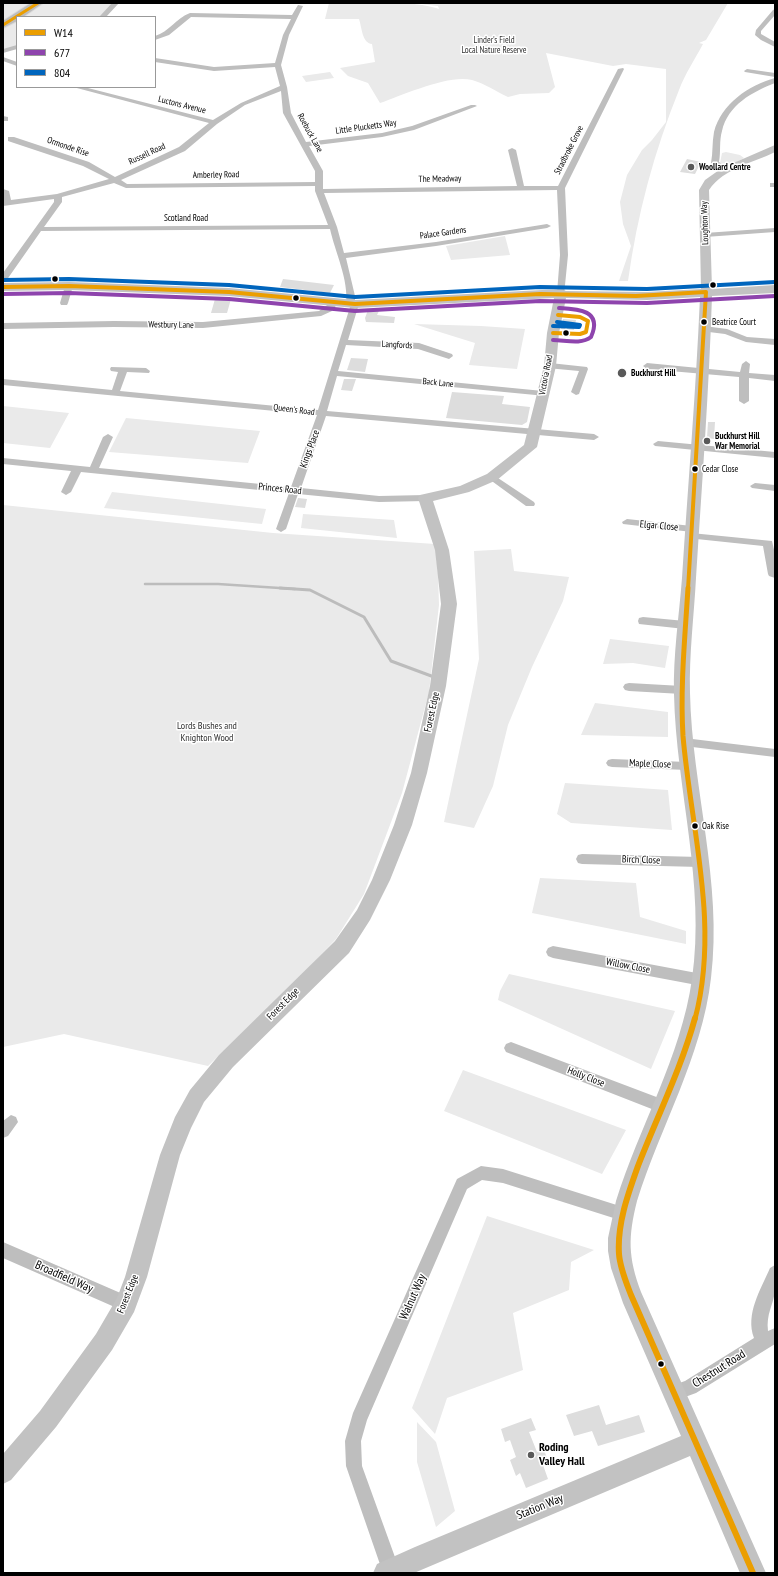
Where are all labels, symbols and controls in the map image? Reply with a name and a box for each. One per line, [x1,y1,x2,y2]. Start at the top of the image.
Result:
legend [16,16,156,88]
text: W14 [54,25,73,40]
park label: Linder's Field Local Nature Reserve [461,35,527,56]
text: 677 [54,45,70,60]
text: 804 [54,65,70,80]
street label: Luctons Avenue [157,94,207,116]
street label: Roebuck Lane [295,112,325,154]
street label: Little Plucketts Way [335,117,397,137]
street label: Stradbroke Grove [552,124,586,176]
street label: Ormonde Rise [46,135,90,159]
street label: Russell Road [127,141,167,167]
marker: Woollard Centre [686,162,696,172]
place label: Woollard Centre [699,162,750,172]
street label: Amberley Road [193,169,239,181]
street label: The Meadway [418,173,462,185]
street label: Loughton Way [699,201,711,245]
street label: Scotland Road [164,213,208,223]
street label: Palace Gardens [419,224,467,242]
unlabelled marker [50,274,60,284]
unlabelled marker [708,280,718,290]
unlabelled marker [291,293,301,303]
marker: Beatrice Court [699,317,709,327]
place label: Beatrice Court [712,317,756,327]
street label: Westbury Lane [148,319,194,331]
unlabelled marker [561,328,571,338]
street label: Langfords [381,339,413,351]
street label: Victoria Road [537,354,555,396]
marker: Buckhurst Hill [616,367,628,379]
place label: Buckhurst Hill [631,368,676,378]
street label: Back Lane [422,376,454,390]
street label: Queen's Road [273,402,315,418]
street label: Kings Place [298,428,322,470]
place label: Buckhurst Hill War Memorial [715,431,760,452]
marker: Buckhurst Hill War Memorial [702,436,712,446]
marker: Cedar Close [690,464,700,474]
place label: Cedar Close [702,464,738,474]
street label: Princes Road [258,481,302,497]
street label: Elgar Close [639,518,679,534]
street label: Forest Edge [422,691,442,733]
park label: Lords Bushes and Knighton Wood [177,720,237,744]
street label: Maple Close [629,757,671,771]
marker: Oak Rise [690,821,700,831]
place label: Oak Rise [702,821,729,831]
street label: Birch Close [622,853,660,867]
street label: Willow Close [605,956,651,976]
street label: Forest Edge [264,985,302,1023]
street label: Holly Close [566,1064,606,1090]
street label: Broadfield Way [33,1258,95,1296]
street label: Walnut Way [397,1272,429,1322]
street label: Forest Edge [115,1273,141,1315]
street label: Chestnut Road [690,1347,748,1391]
unlabelled marker [656,1359,666,1369]
place label: Roding Valley Hall [539,1441,585,1469]
marker: Roding Valley Hall [526,1450,536,1460]
street label: Station Way [515,1491,565,1523]

